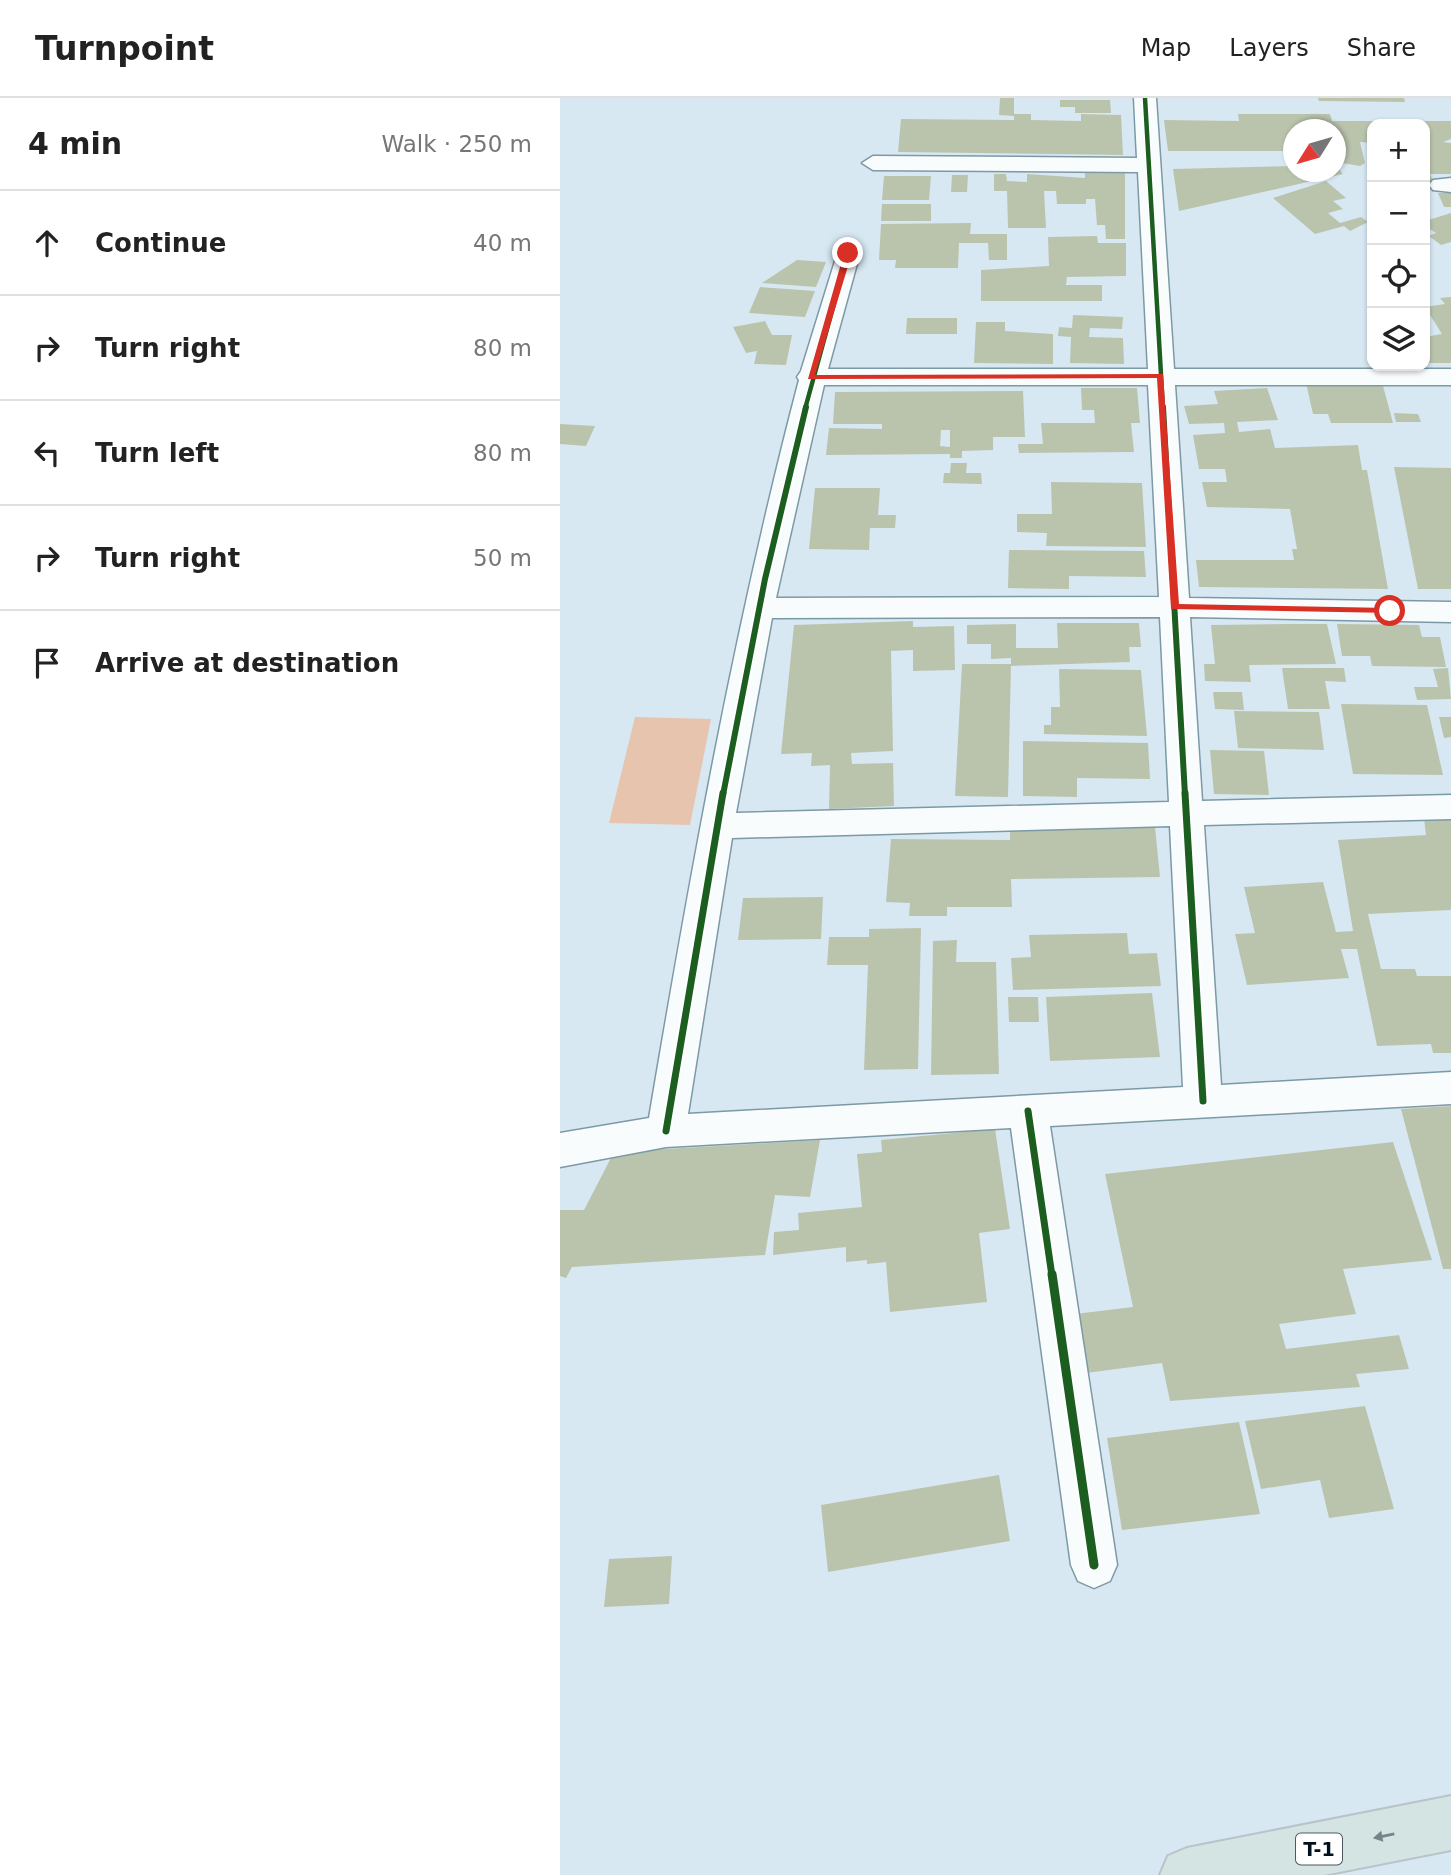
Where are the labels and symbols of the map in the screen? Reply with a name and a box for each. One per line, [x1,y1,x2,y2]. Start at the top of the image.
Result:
north arrow [1283,119,1346,182]
route end [832,237,863,268]
route start [1374,595,1405,626]
one-way arrow [1373,1831,1395,1842]
road number: T-1 [1296,1834,1342,1864]

